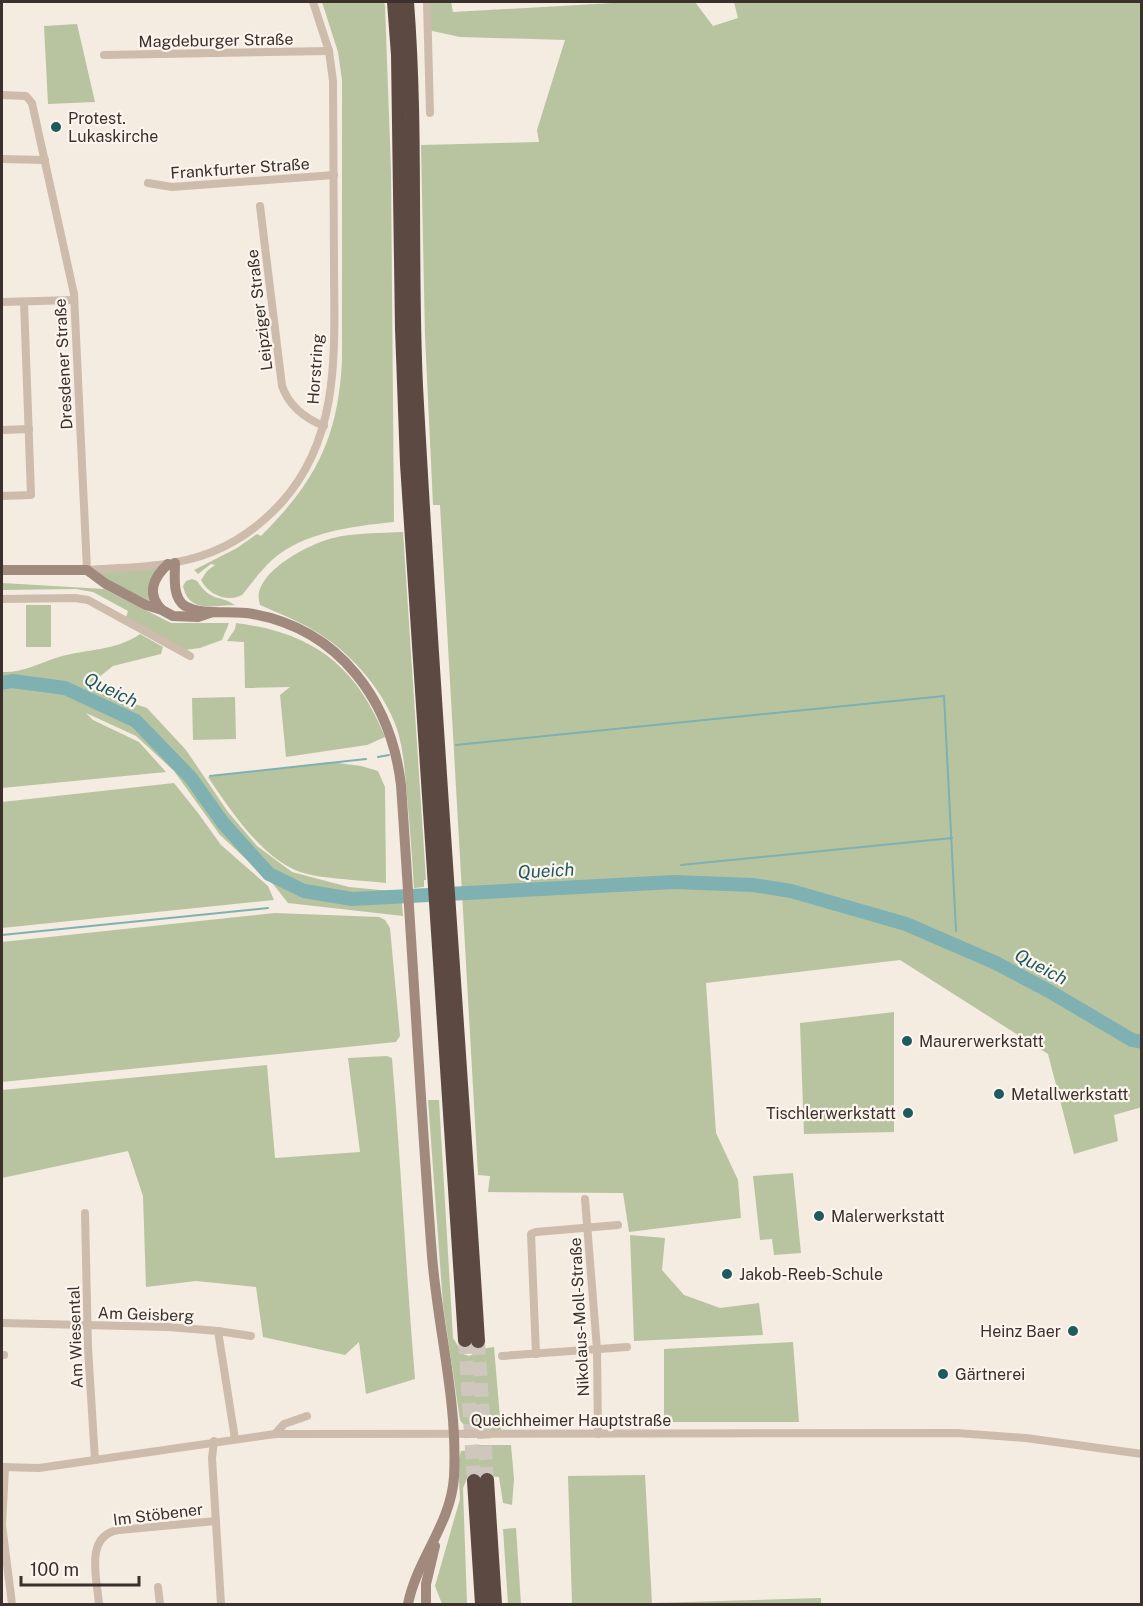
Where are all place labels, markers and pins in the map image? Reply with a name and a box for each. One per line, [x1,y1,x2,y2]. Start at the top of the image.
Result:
place label: Protest. Lukaskirche [68,109,158,146]
marker: Protest. Lukaskirche [49,120,63,134]
place label: Maurerwerkstatt [919,1032,1044,1051]
marker: Maurerwerkstatt [900,1034,914,1048]
place label: Metallwerkstatt [1011,1085,1129,1104]
marker: Metallwerkstatt [992,1087,1006,1101]
place label: Tischlerwerkstatt [766,1104,896,1123]
marker: Tischlerwerkstatt [901,1106,915,1120]
place label: Malerwerkstatt [831,1207,945,1226]
marker: Malerwerkstatt [812,1209,826,1223]
place label: Jakob-Reeb-Schule [739,1265,883,1284]
marker: Jakob-Reeb-Schule [720,1267,734,1281]
place label: Heinz Baer [980,1322,1061,1341]
marker: Heinz Baer [1066,1324,1080,1338]
place label: Gärtnerei [955,1365,1025,1384]
marker: Gärtnerei [936,1367,950,1381]

